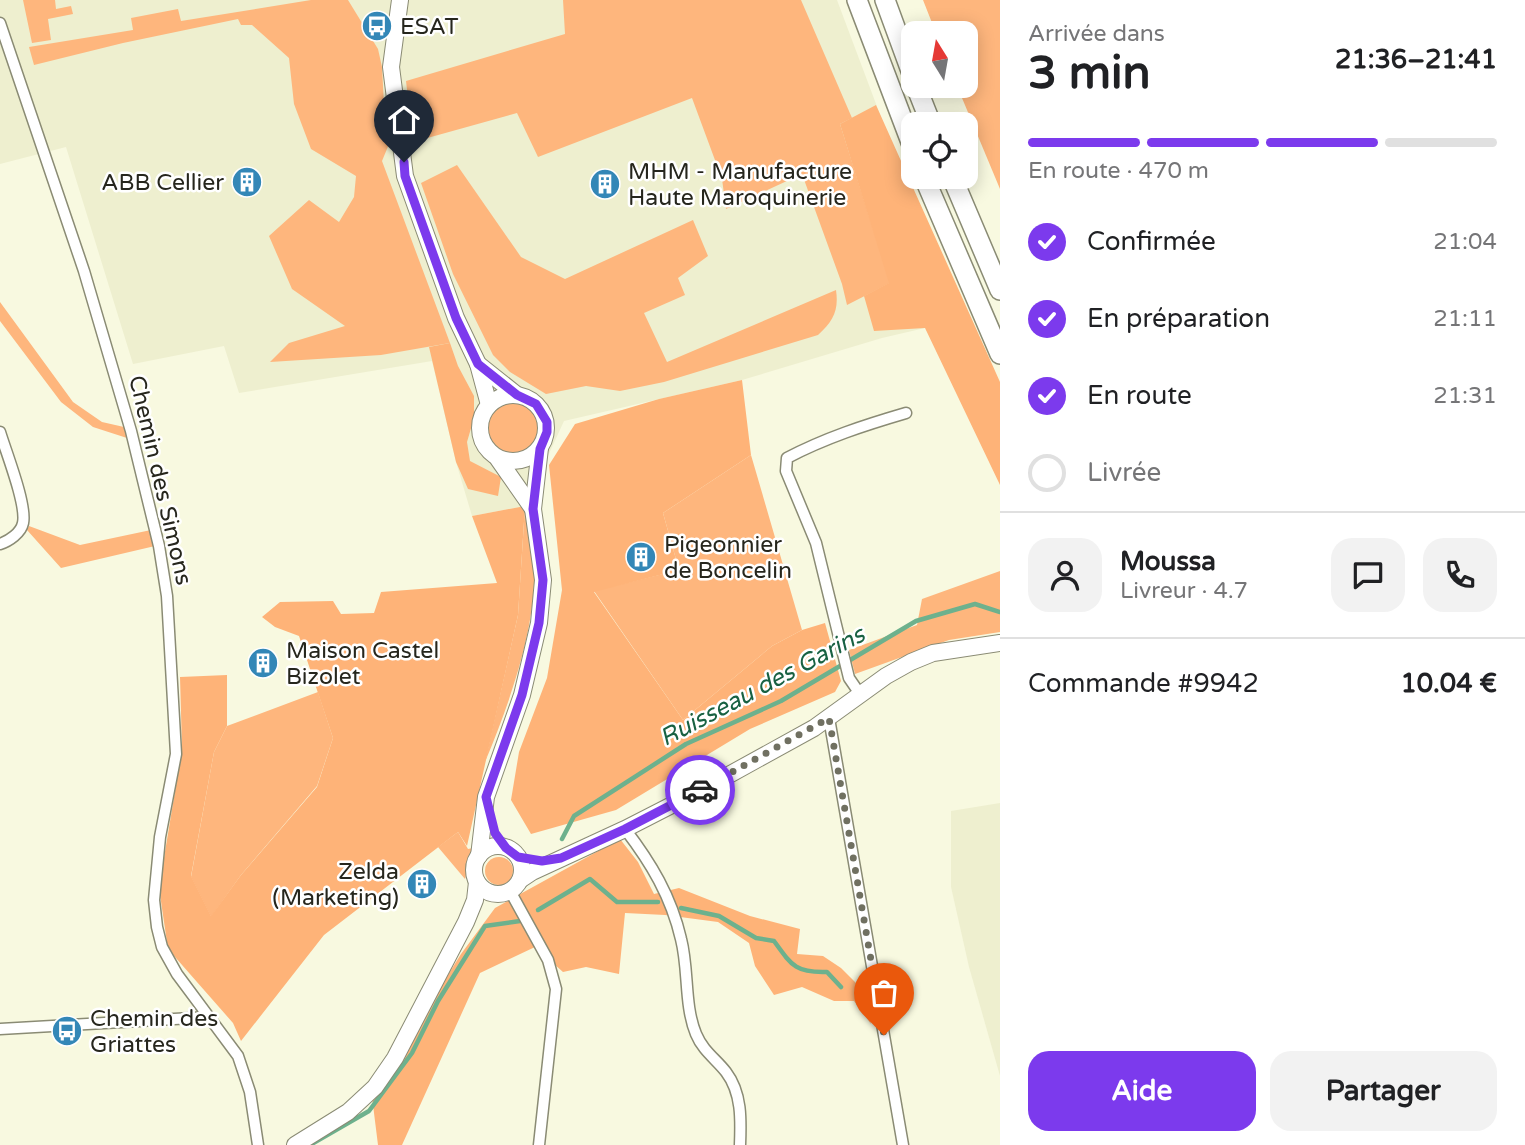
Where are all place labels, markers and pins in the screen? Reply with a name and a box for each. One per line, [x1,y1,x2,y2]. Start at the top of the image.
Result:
bus stop icon: ESAT [360,9,394,43]
place label: ESAT [400,13,459,41]
pin [374,90,434,162]
place label: MHM - Manufacture Haute Maroquinerie [628,158,852,212]
building icon: ABB Cellier [230,165,264,199]
building icon: MHM - Manufacture Haute Maroquinerie [588,167,622,201]
place label: ABB Cellier [101,169,224,197]
place label: Pigeonnier de Boncelin [664,531,792,585]
building icon: Pigeonnier de Boncelin [624,540,658,574]
place label: Maison Castel Bizolet [286,637,439,691]
building icon: Maison Castel Bizolet [246,646,280,680]
place label: Zelda (Marketing) [272,858,399,912]
building icon: Zelda (Marketing) [405,867,439,901]
pin [854,963,914,1035]
place label: Chemin des Griattes [90,1005,218,1059]
bus stop icon: Chemin des Griattes [50,1014,84,1048]

